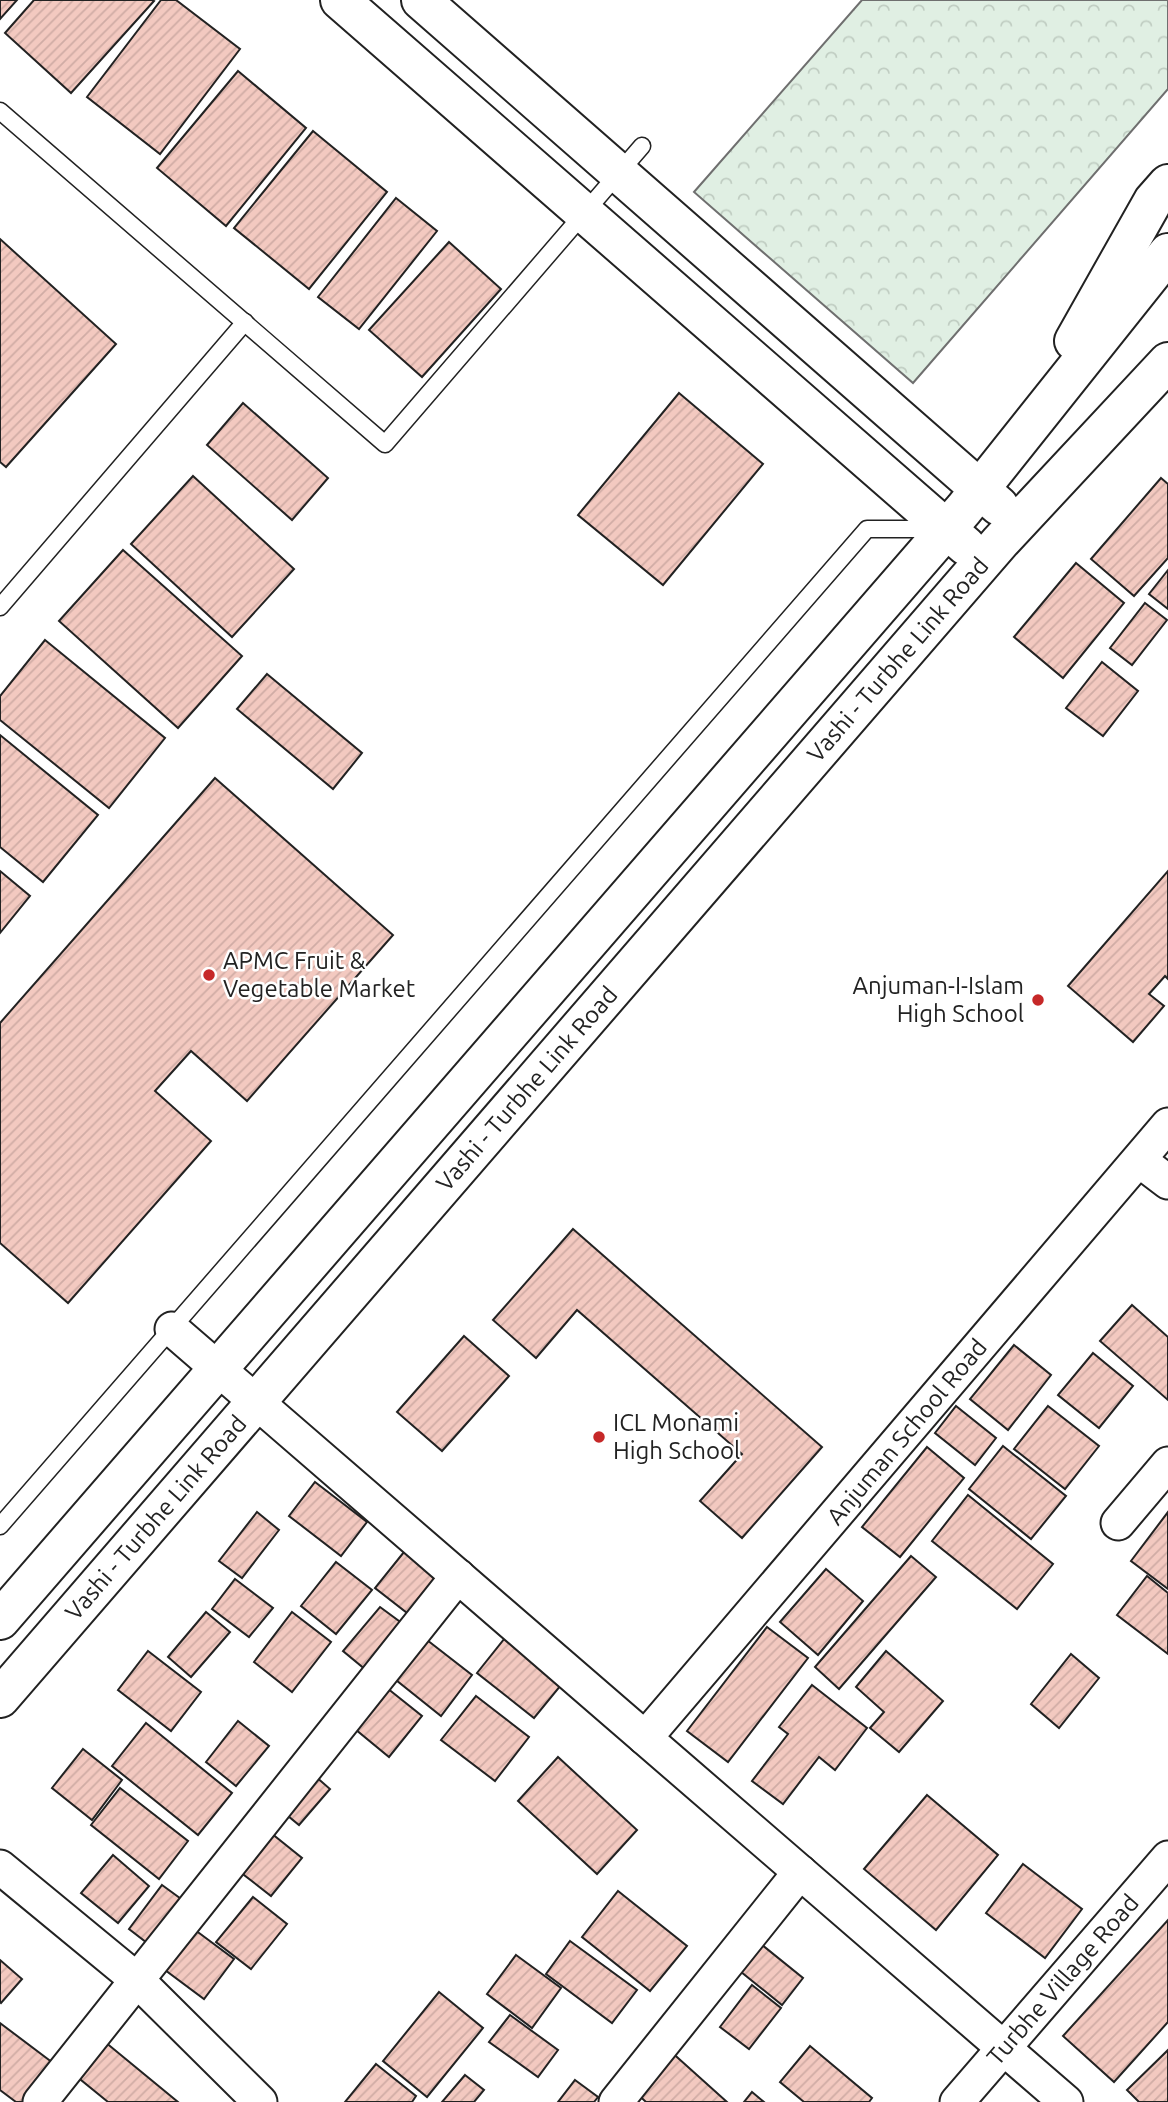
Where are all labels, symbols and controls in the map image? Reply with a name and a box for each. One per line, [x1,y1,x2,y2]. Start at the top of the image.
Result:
street label: Vashi - Turbhe Link Road [802,552,994,767]
place label: APMC Fruit & Vegetable Market [223,947,416,1002]
marker: APMC Fruit & Vegetable Market [201,967,217,983]
place label: Anjuman-I-Islam High School [852,972,1024,1027]
street label: Vashi - Turbhe Link Road [431,981,623,1196]
marker: Anjuman-I-Islam High School [1030,992,1046,1008]
street label: Anjuman School Road [821,1333,992,1530]
place label: ICL Monami High School [613,1409,740,1464]
street label: Vashi - Turbhe Link Road [60,1410,252,1625]
marker: ICL Monami High School [591,1429,607,1445]
street label: Turbhe Village Road [981,1889,1144,2070]

